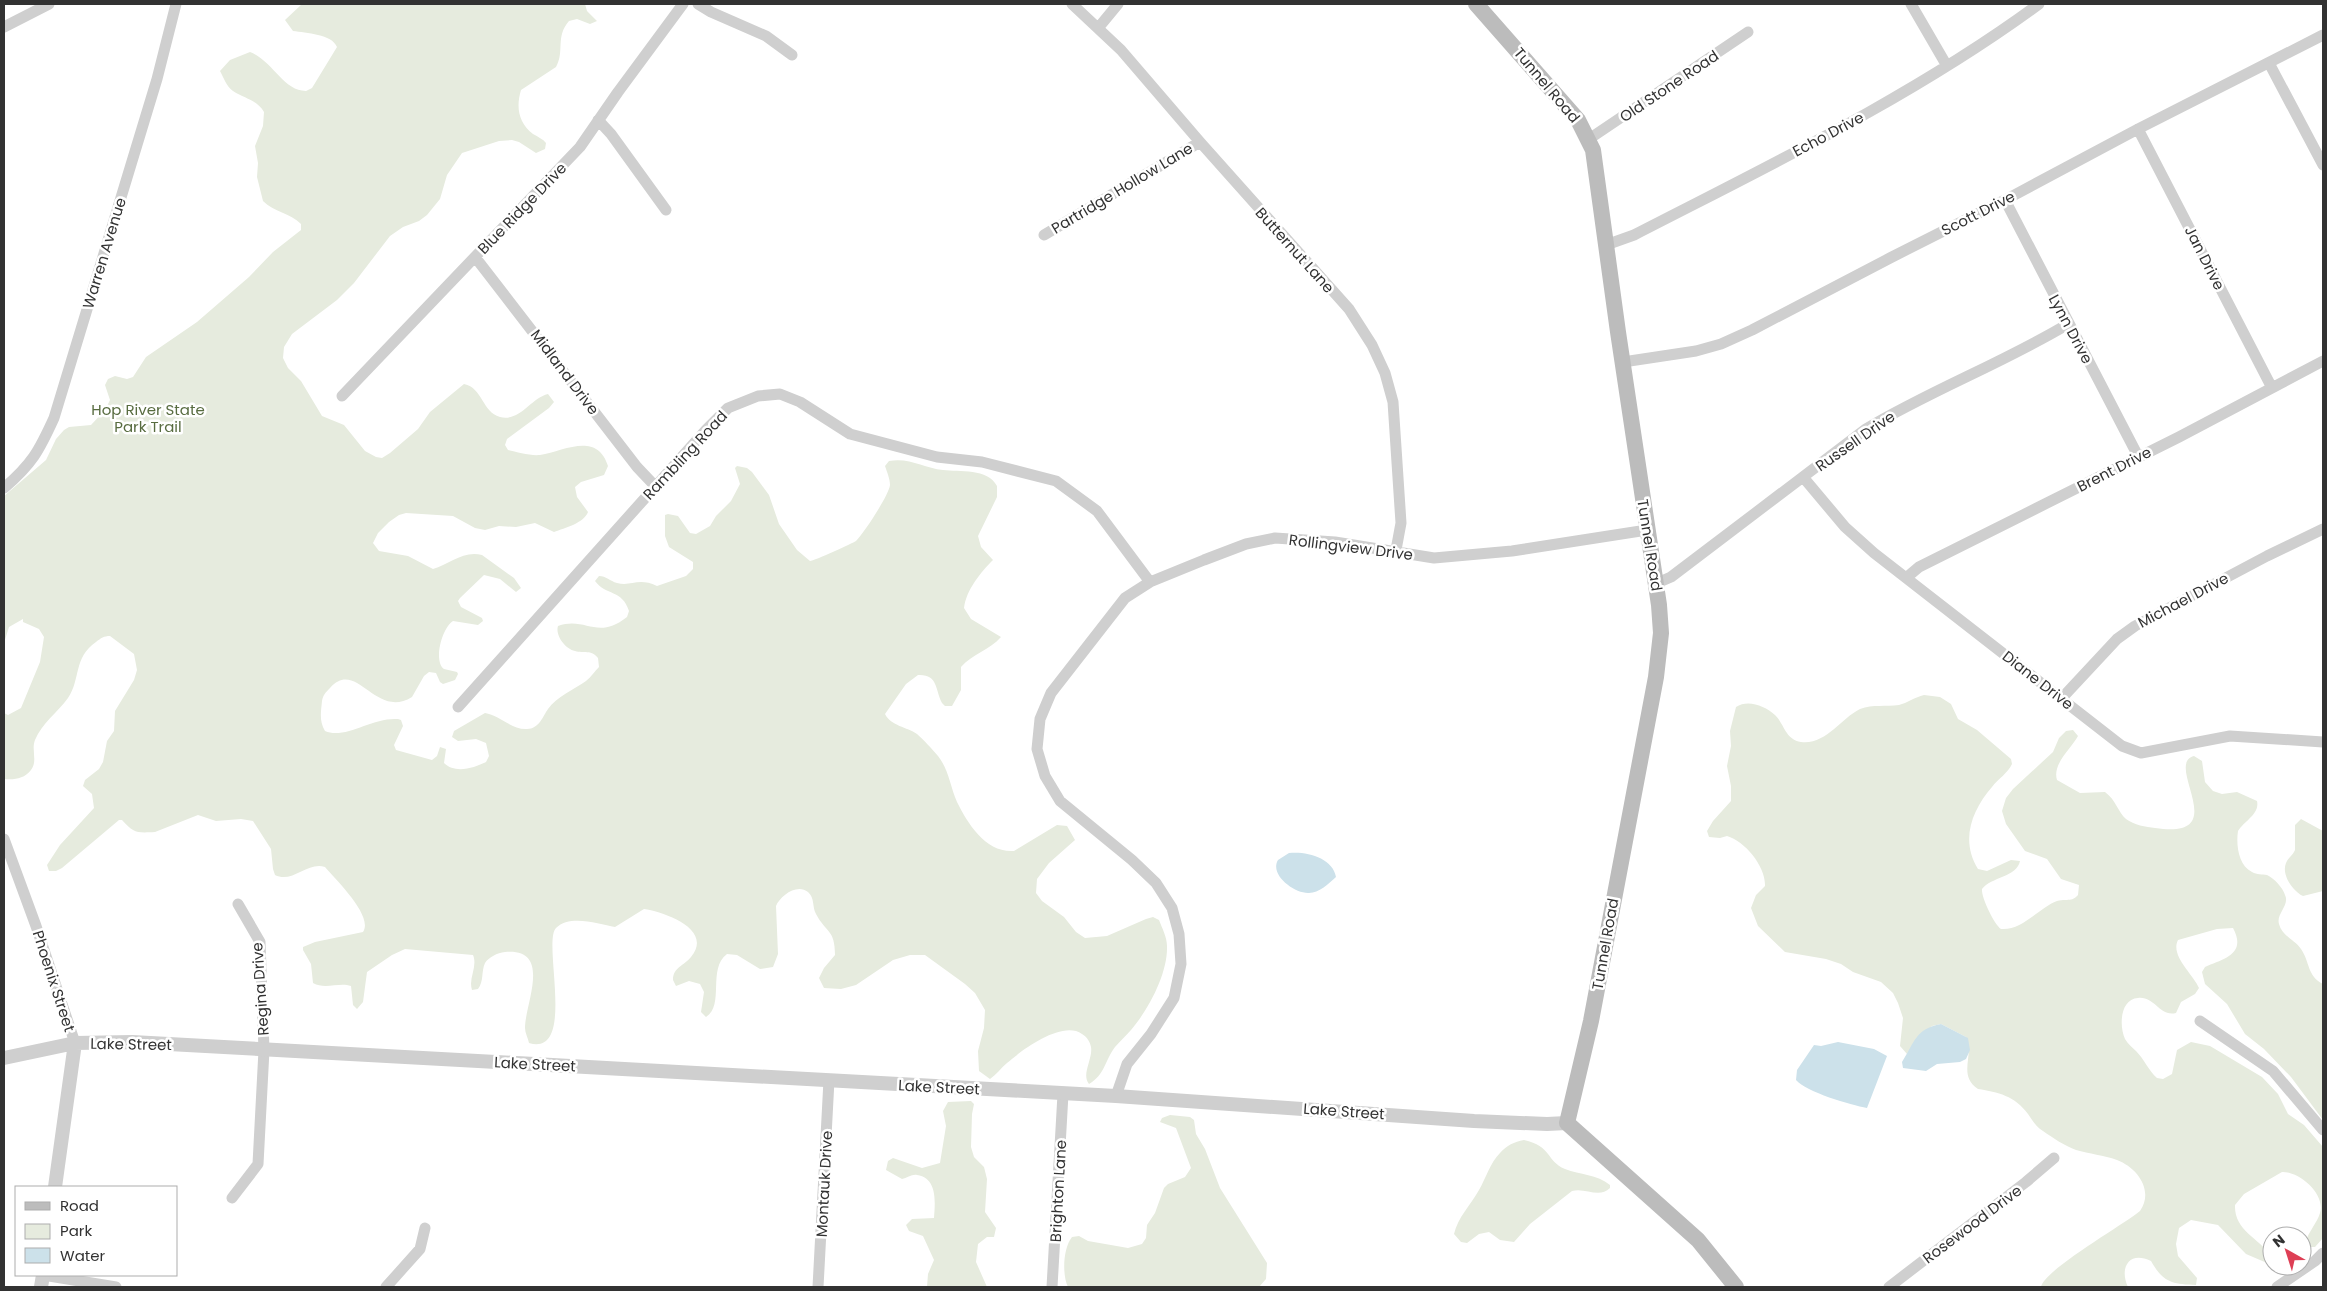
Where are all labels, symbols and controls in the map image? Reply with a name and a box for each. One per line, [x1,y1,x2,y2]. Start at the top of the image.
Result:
street label: Tunnel Road [1509,43,1585,127]
street label: Old Stone Road [1615,45,1723,127]
street label: Echo Drive [1789,107,1867,161]
street label: Partridge Hollow Lane [1047,137,1197,239]
street label: Blue Ridge Drive [473,158,571,258]
street label: Scott Drive [1938,185,2018,241]
street label: Warren Avenue [77,195,131,311]
street label: Butternut Lane [1251,203,1339,297]
street label: Jan Drive [2180,222,2230,294]
street label: Lynn Drive [2044,291,2098,367]
street label: Midland Drive [526,325,604,419]
park label: Hop River State Park Trail [91,399,205,437]
street label: Rambling Road [638,406,732,504]
street label: Russell Drive [1811,406,1899,476]
street label: Brent Drive [2073,441,2155,497]
street label: Tunnel Road [1632,497,1668,593]
street label: Rollingview Drive [1288,529,1414,565]
street label: Michael Drive [2134,567,2232,633]
street label: Diane Drive [1998,646,2078,714]
street label: Tunnel Road [1587,896,1623,992]
street label: Phoenix Street [28,928,80,1034]
street label: Regina Drive [246,942,274,1036]
street label: Lake Street [90,1033,172,1055]
street label: Lake Street [494,1051,576,1077]
street label: Lake Street [898,1074,980,1100]
street label: Lake Street [1303,1098,1385,1124]
street label: Montauk Drive [811,1130,837,1238]
street label: Brighton Lane [1045,1139,1071,1243]
street label: Rosewood Drive [1918,1180,2026,1268]
legend [15,1186,178,1276]
text: Road [60,1195,99,1216]
text: Park [60,1220,92,1241]
north arrow [2262,1226,2312,1276]
text: N [2268,1230,2289,1252]
text: Water [60,1245,106,1266]

